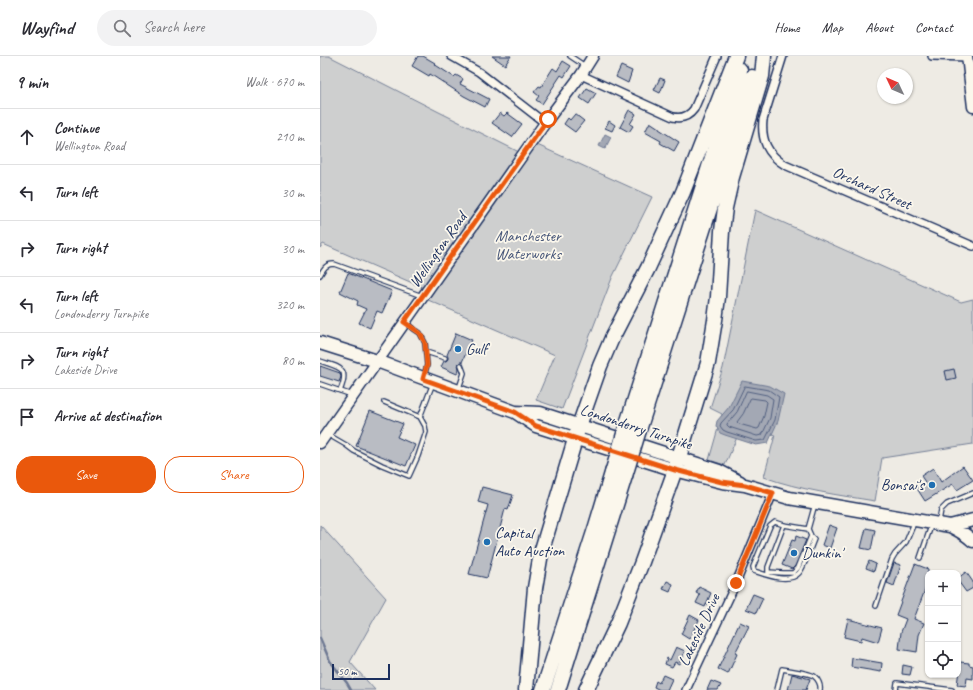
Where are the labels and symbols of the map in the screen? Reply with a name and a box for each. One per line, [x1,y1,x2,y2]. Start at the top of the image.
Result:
north arrow [877,68,913,104]
route start [539,110,557,128]
street label: Orchard Street [830,162,916,215]
street label: Wellington Road [405,206,473,291]
park label: Manchester Waterworks [495,226,562,264]
place label: Gulf [466,339,491,359]
marker: Gulf [453,344,463,354]
street label: Londonderry Turnpike [578,400,696,455]
place label: Bonsai's [881,475,926,495]
marker: Bonsai's [927,480,937,490]
place label: Capital Auto Auction [495,523,565,561]
marker: Capital Auto Auction [482,537,492,547]
place label: Dunkin' [802,543,845,563]
marker: Dunkin' [789,548,799,558]
route end [727,574,745,592]
street label: Lakeside Drive [674,589,725,669]
scale bar [332,662,390,681]

